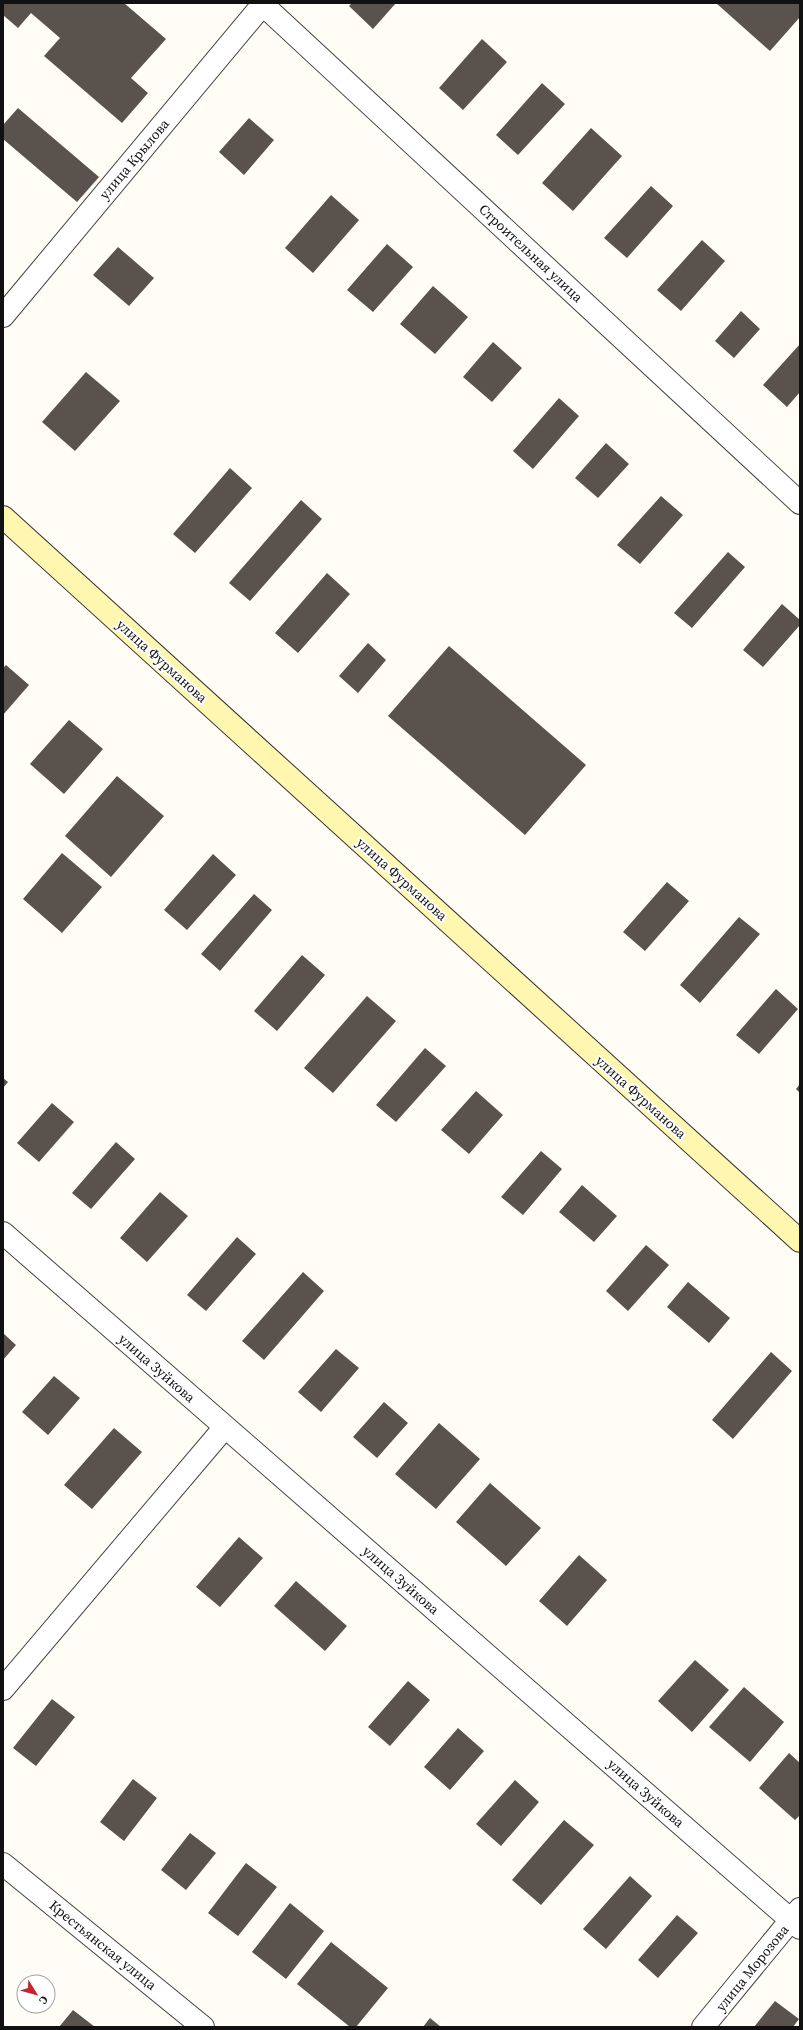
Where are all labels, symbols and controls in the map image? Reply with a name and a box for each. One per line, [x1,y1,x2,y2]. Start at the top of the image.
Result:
street label: улица Крылова [94,114,174,204]
street label: Строительная улица [474,199,588,307]
street label: улица Фурманова [112,615,213,708]
street label: улица Фурманова [352,833,453,926]
street label: улица Фурманова [591,1051,692,1144]
street label: улица Зуйкова [114,1329,200,1408]
street label: улица Зуйкова [358,1541,444,1620]
street label: улица Зуйкова [603,1754,689,1833]
street label: Крестьянская улица [45,1895,162,1995]
street label: улица Морозова [711,1920,794,2016]
north arrow [16,1974,56,2014]
text: С [35,1992,52,2007]

